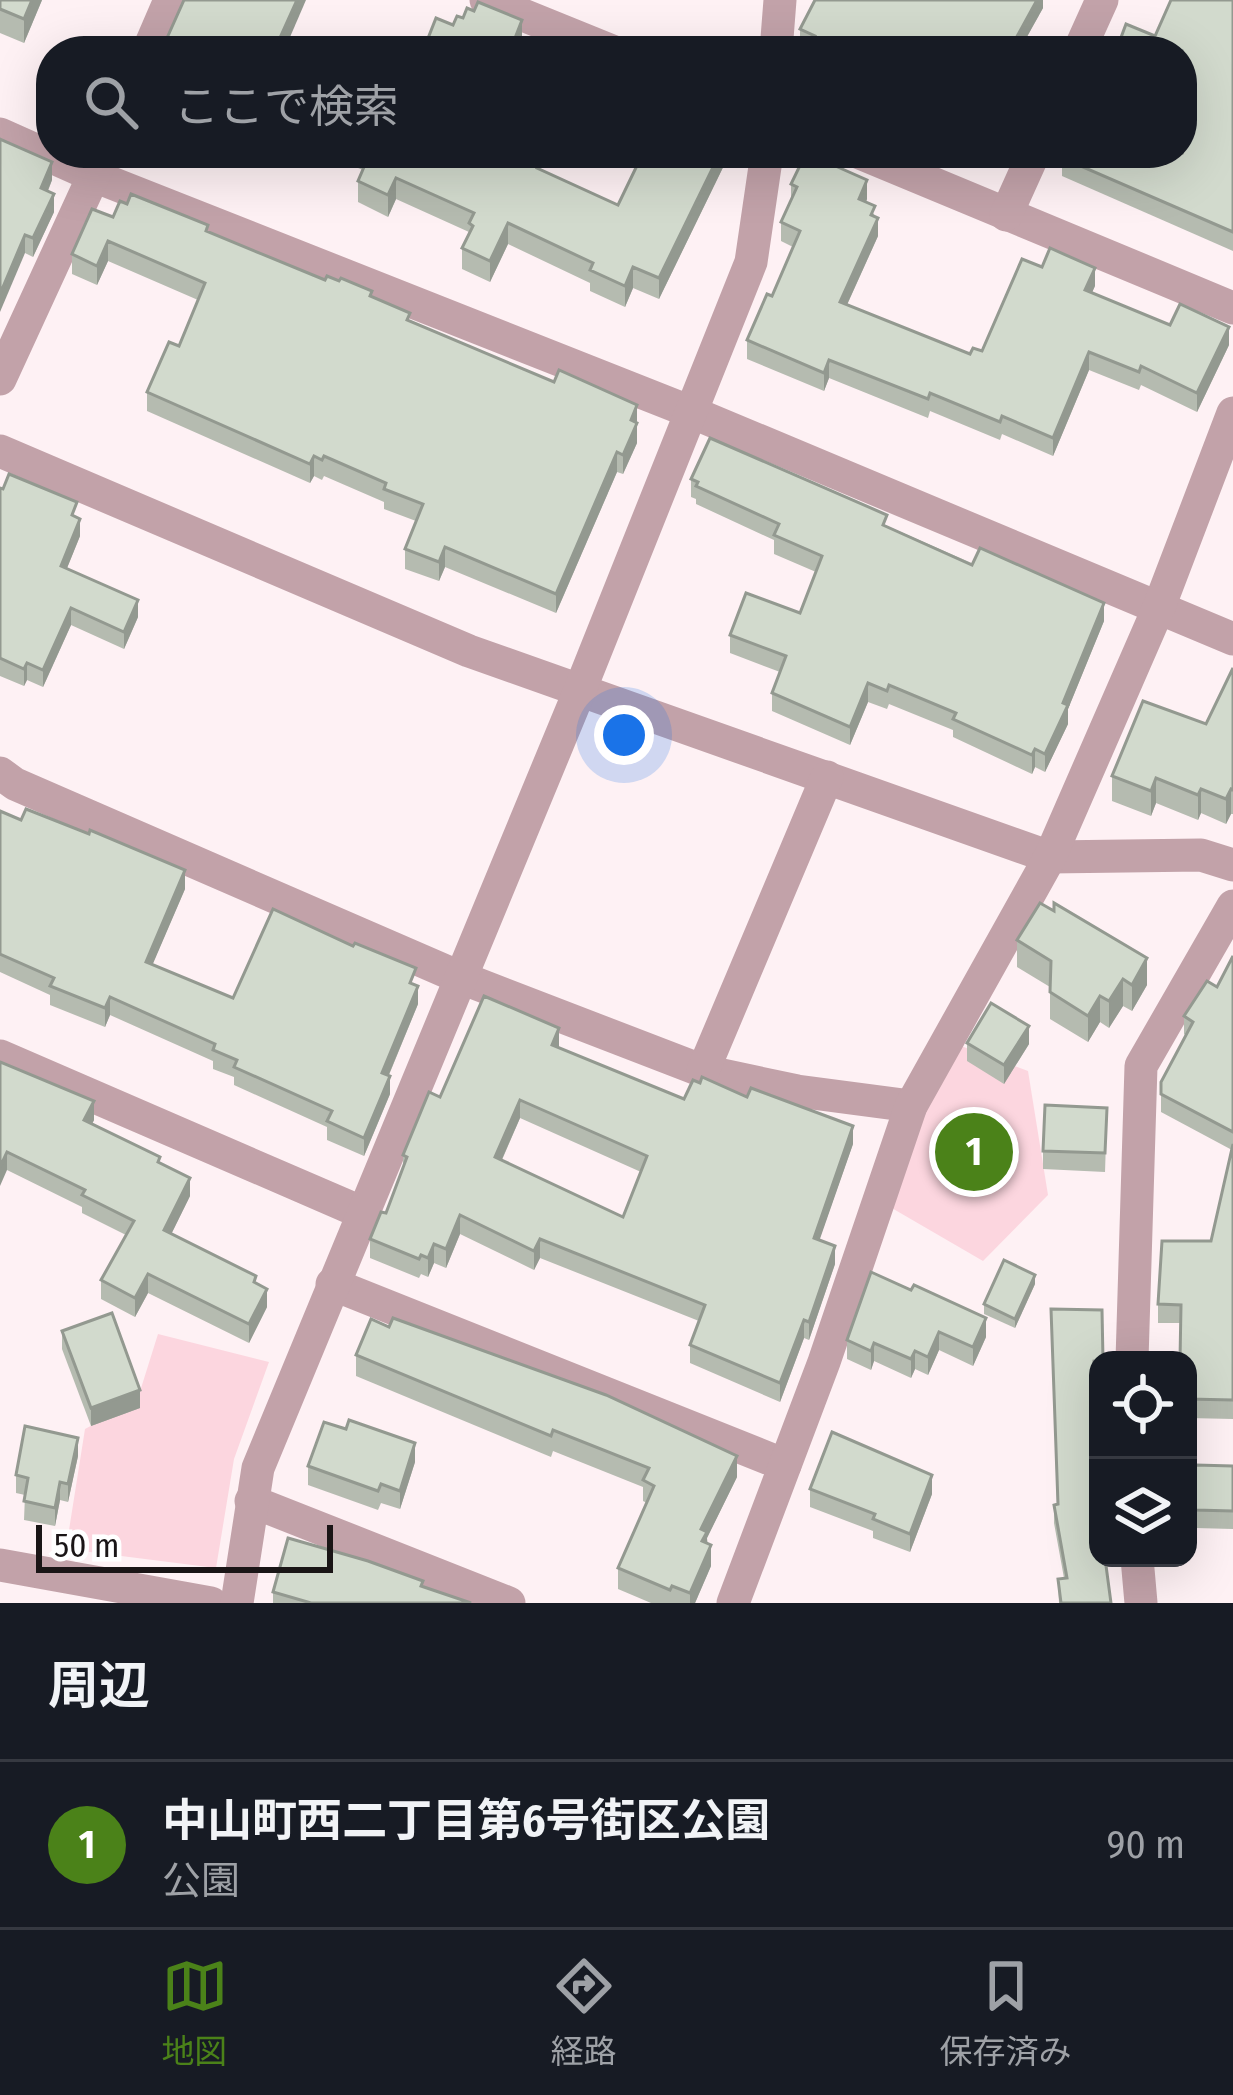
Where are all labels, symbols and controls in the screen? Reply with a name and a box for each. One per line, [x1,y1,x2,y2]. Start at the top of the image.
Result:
search box [36,36,1197,168]
icon: search [78,69,144,135]
text: ここで検索 [174,80,399,134]
your location [594,705,654,765]
pin: 1 [935,1107,1013,1197]
map controls [1089,1351,1197,1567]
button: locate [1089,1351,1197,1459]
button: layers [1089,1459,1197,1567]
scale bar [36,1519,333,1572]
text: 50 m [54,1526,119,1566]
text: 周辺 [48,1655,150,1717]
text: 中山町西二丁目第6号街区公園 [162,1794,771,1848]
text: 1 [79,1822,95,1868]
text: 90 m [1107,1822,1185,1868]
text: 公園 [162,1858,240,1904]
tab: 地図 [162,1953,228,2073]
tab: 経路 [551,1953,617,2073]
tab: 保存済み [940,1953,1072,2073]

